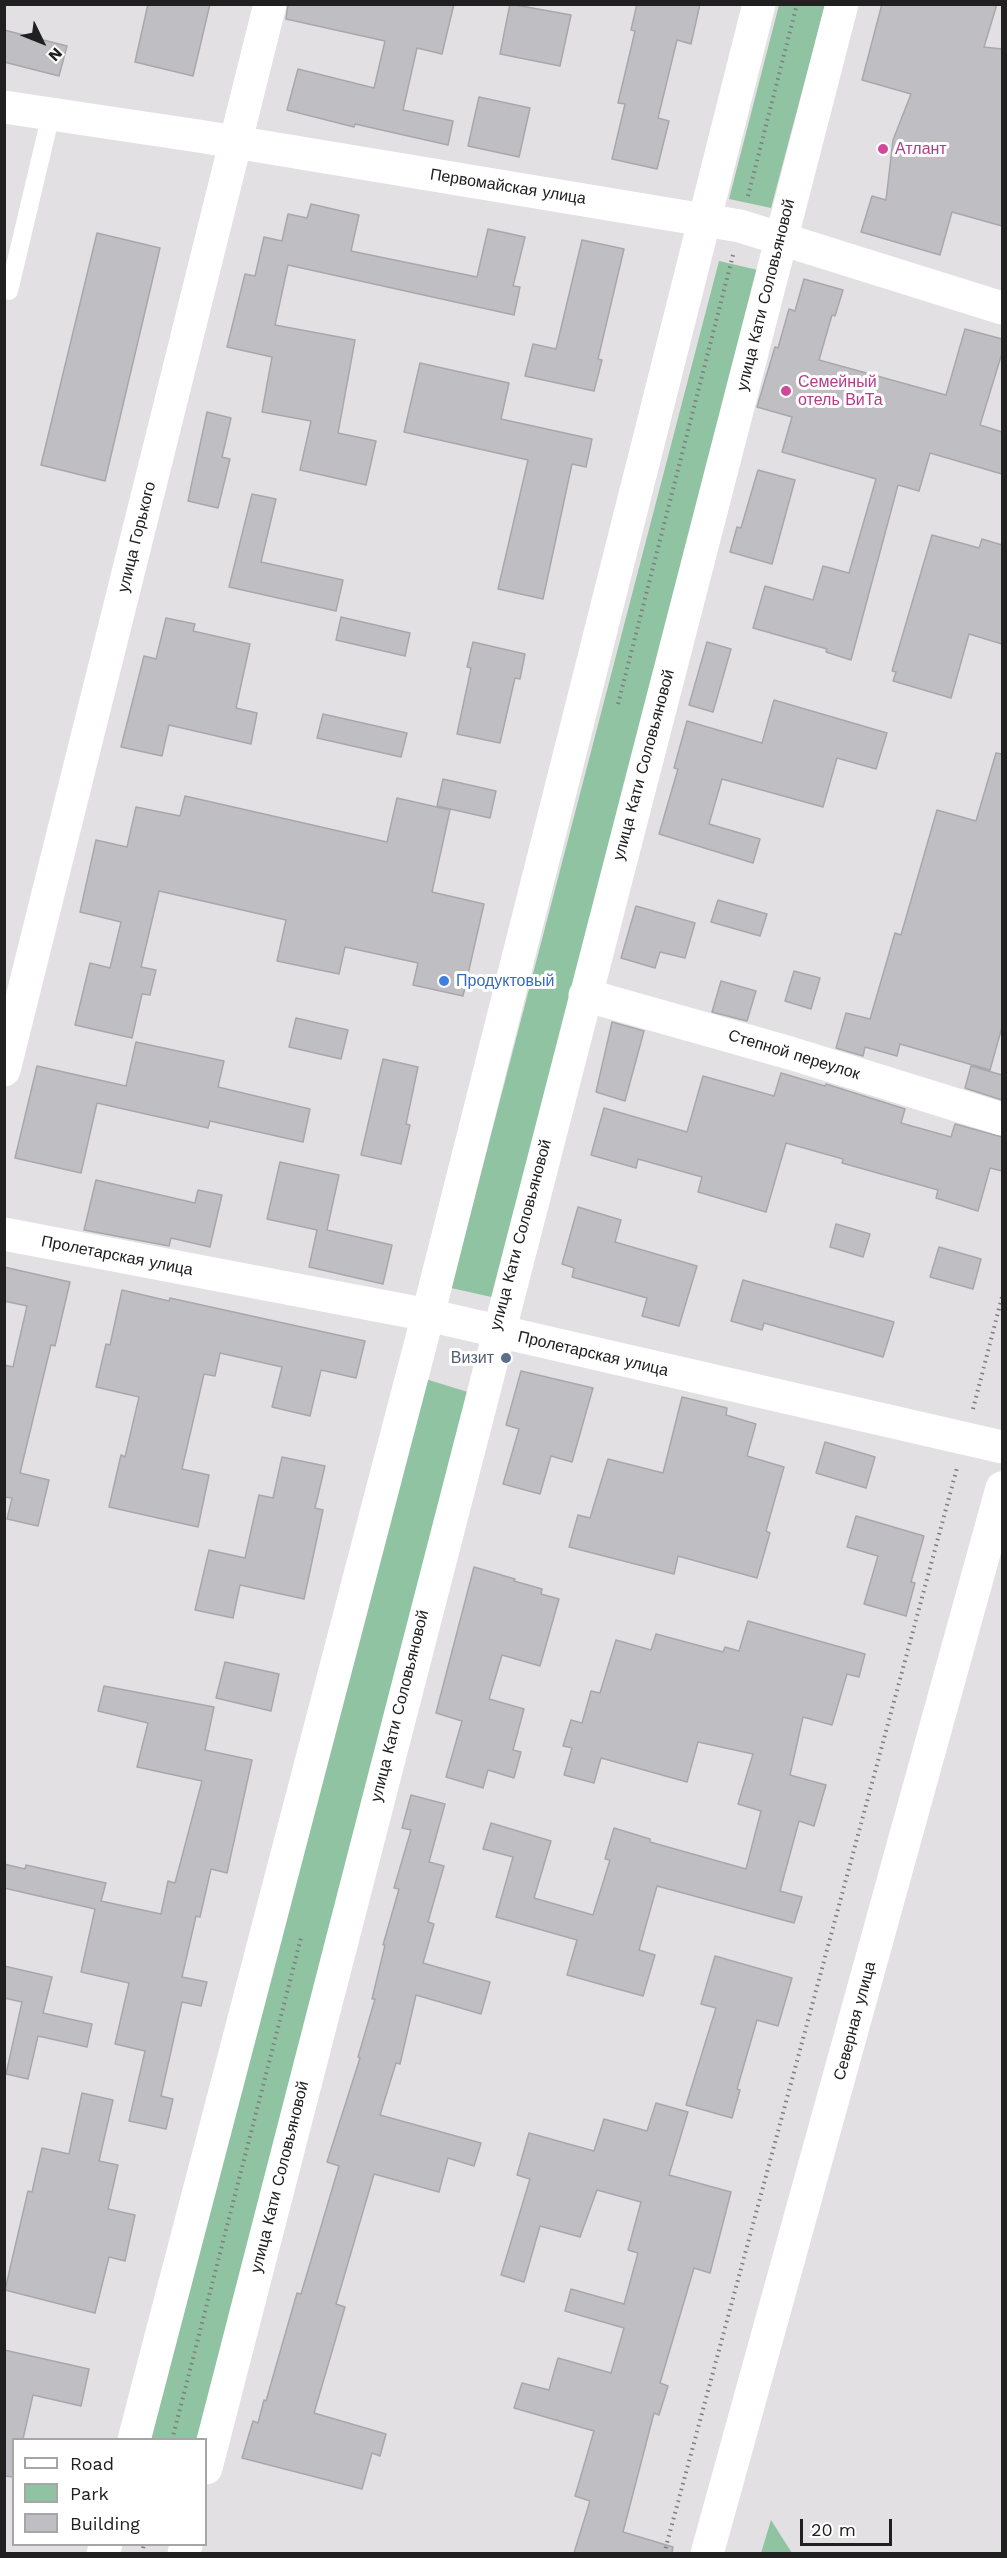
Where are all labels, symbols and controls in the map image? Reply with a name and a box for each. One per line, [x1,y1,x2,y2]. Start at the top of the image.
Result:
north arrow [12,12,72,72]
text: N [45,44,67,65]
place label: Атлант [895,139,947,159]
marker: Атлант [876,142,890,156]
street label: Первомайская улица [429,165,587,209]
street label: улица Кати Соловьяновой [733,197,799,393]
place label: Семейный отель ВиТа [798,372,883,410]
marker: Семейный отель ВиТа [779,384,793,398]
street label: улица Горького [114,480,160,594]
street label: улица Кати Соловьяновой [609,667,679,863]
place label: Продуктовый [456,971,554,991]
marker: Продуктовый [437,974,451,988]
street label: Степной переулок [726,1026,862,1084]
street label: улица Кати Соловьяновой [486,1137,556,1333]
street label: Пролетарская улица [40,1232,194,1280]
street label: Пролетарская улица [516,1327,670,1381]
place label: Визит [451,1348,494,1368]
marker: Визит [499,1351,513,1365]
street label: улица Кати Соловьяновой [367,1608,433,1804]
street label: Северная улица [830,1959,880,2083]
street label: улица Кати Соловьяновой [247,2079,313,2275]
legend [12,2438,207,2546]
text: Road [70,2453,114,2474]
text: Park [70,2483,109,2504]
scale bar [803,2507,894,2545]
text: Building [70,2513,140,2534]
text: 20 m [811,2519,856,2540]

